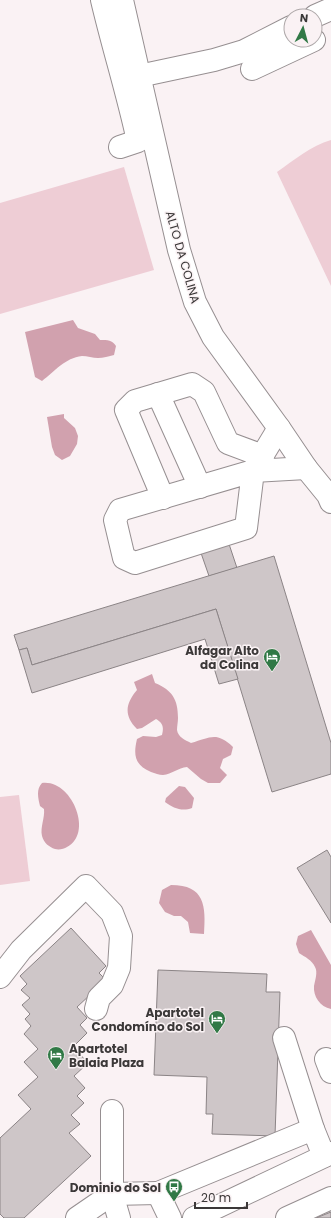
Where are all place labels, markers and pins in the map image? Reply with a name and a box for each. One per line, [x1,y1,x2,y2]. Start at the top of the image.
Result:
place label: Alfagar Alto da Colina [185,642,259,673]
hotel icon: Alfagar Alto da Colina [262,647,282,672]
place label: Apartotel Condomíno do Sol [92,1004,204,1035]
hotel icon: Apartotel Condomíno do Sol [207,1009,227,1034]
place label: Apartotel Balaia Plaza [69,1040,144,1071]
hotel icon: Apartotel Balaia Plaza [46,1045,66,1070]
bus stop icon: Dominio do Sol [164,1177,184,1202]
place label: Dominio do Sol [70,1179,161,1196]

